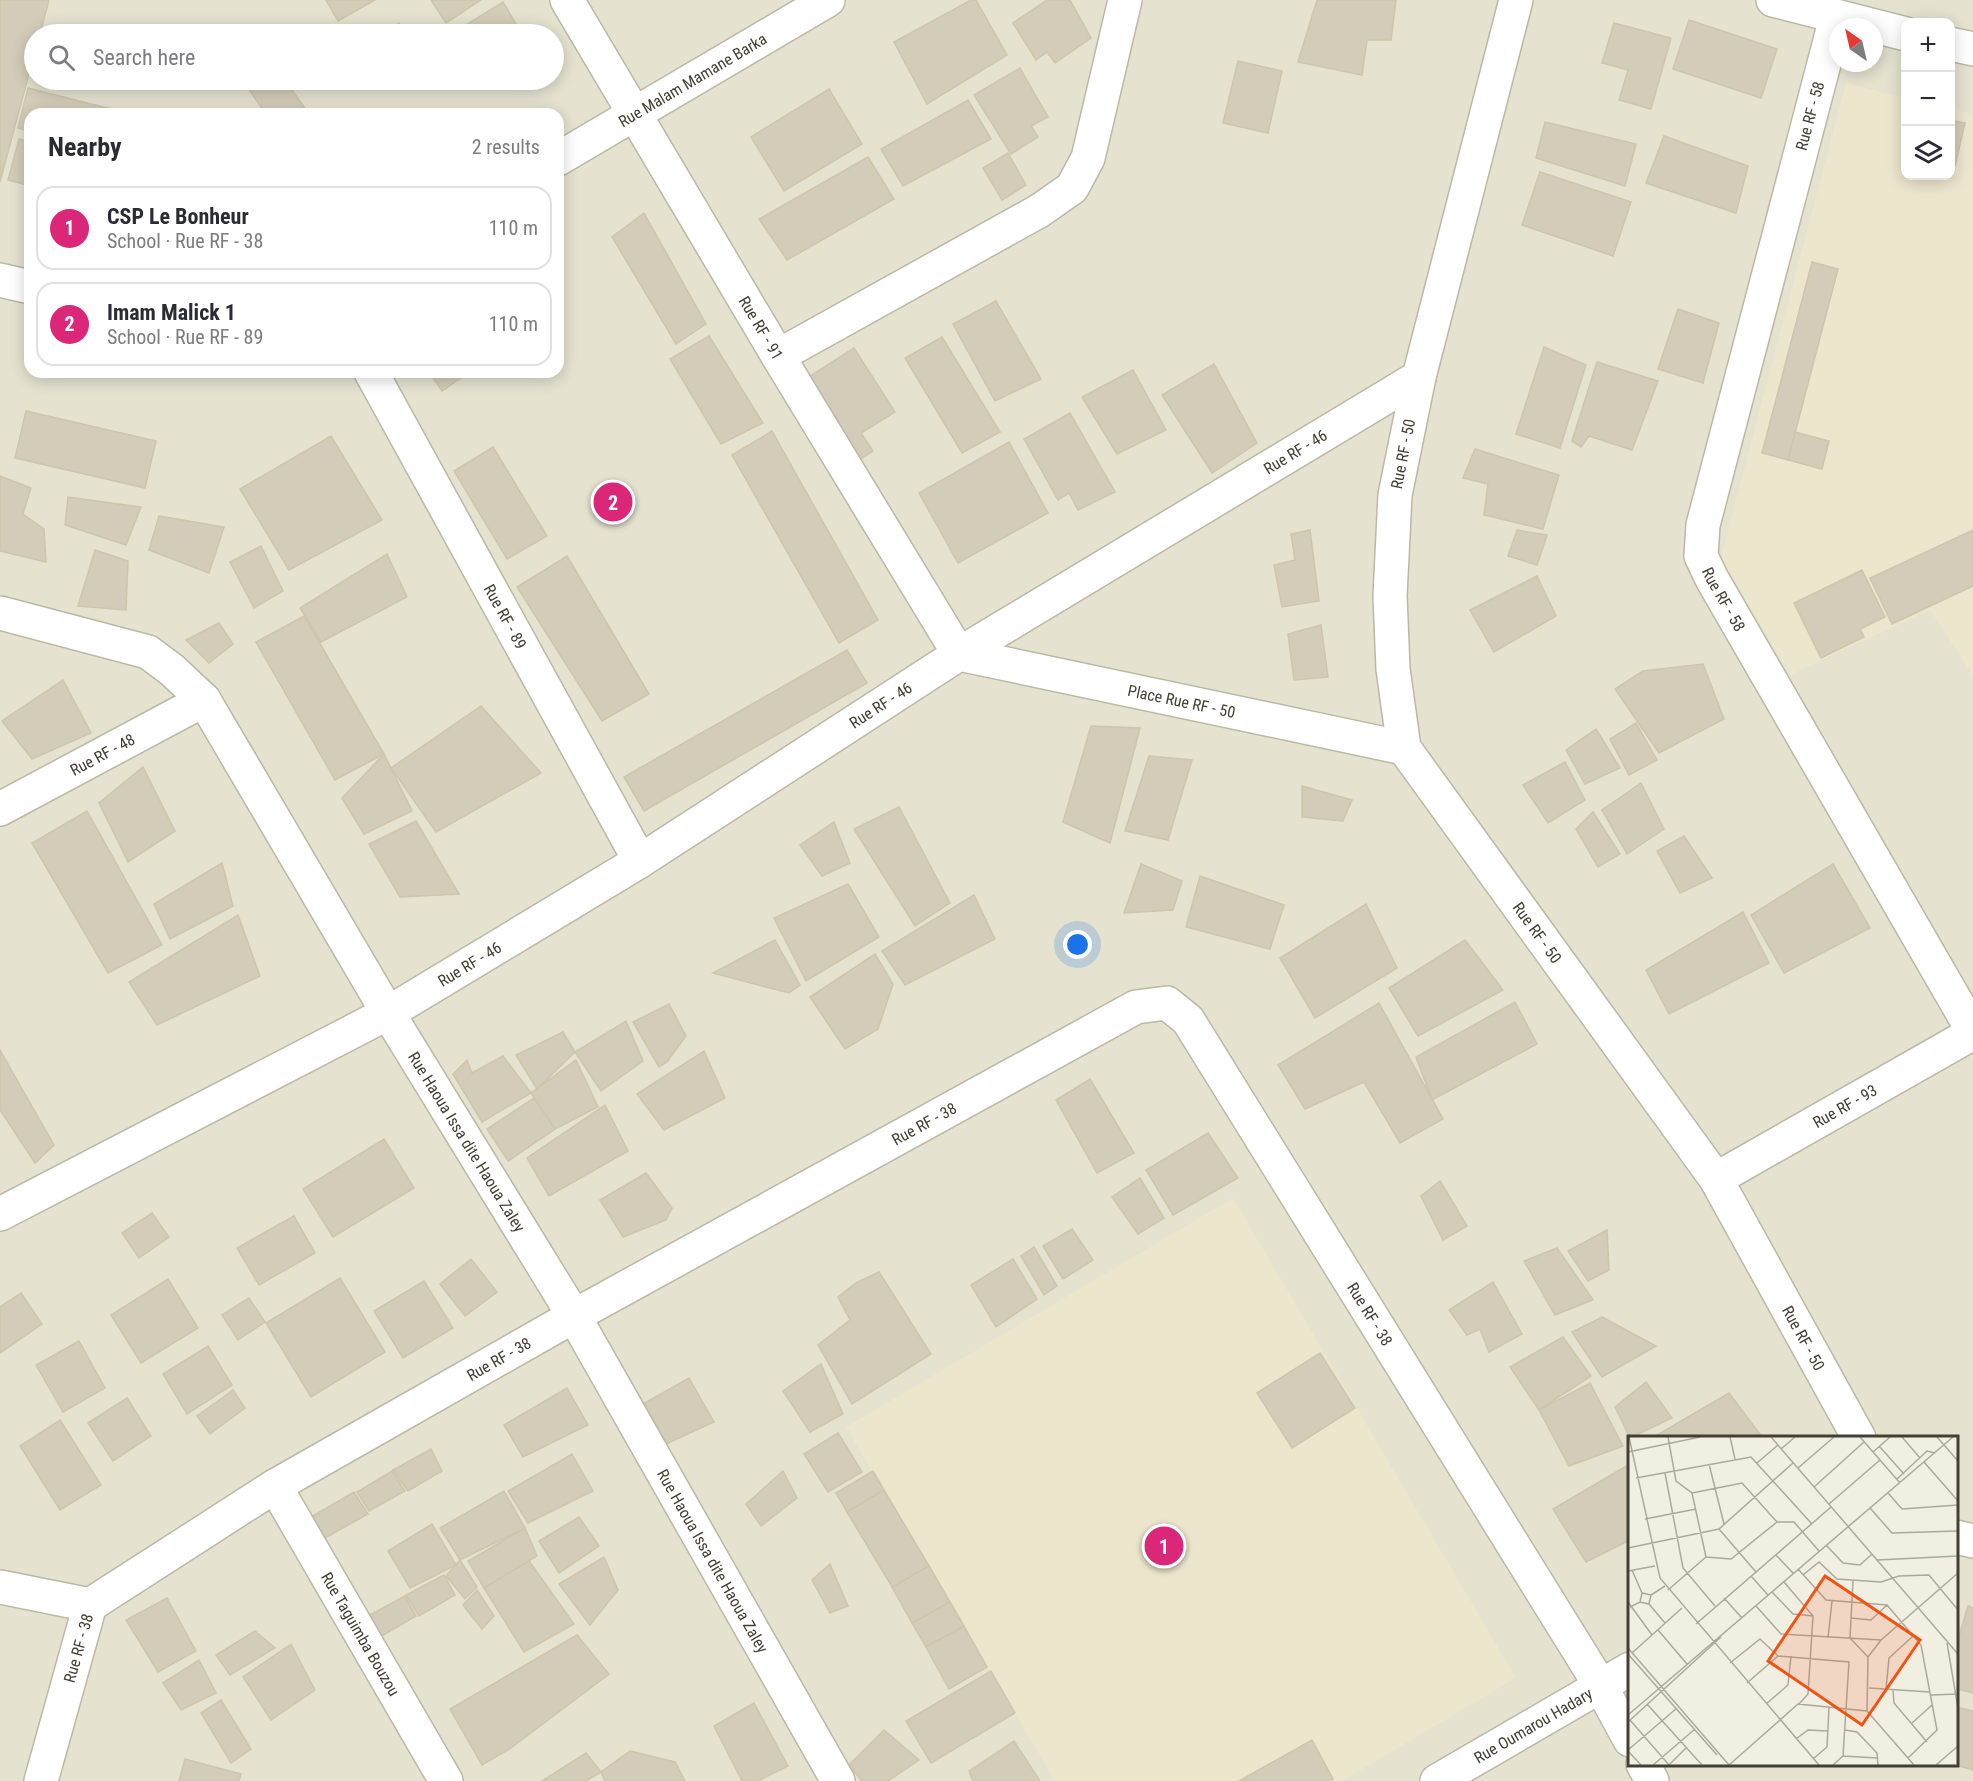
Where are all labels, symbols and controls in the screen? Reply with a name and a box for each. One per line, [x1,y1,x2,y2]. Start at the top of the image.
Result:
north arrow [1829,18,1883,72]
map controls [1901,18,1955,180]
button: + [1901,18,1955,72]
search box [24,24,564,90]
street label: Rue Malam Mamane Barka [615,29,770,131]
icon: search [45,41,78,74]
text: Search here [93,45,195,70]
button: − [1901,72,1955,126]
street label: Rue RF - 58 [1792,79,1828,153]
button: layers [1901,126,1955,180]
text: Nearby [48,132,122,162]
text: 2 results [472,135,540,159]
text: CSP Le Bonheur [107,204,249,229]
text: 1 [64,216,75,240]
text: 110 m [489,216,538,240]
text: School · Rue RF - 38 [107,229,263,253]
street label: Rue RF - 91 [735,292,787,363]
text: Imam Malick 1 [107,300,236,325]
text: 2 [64,312,75,336]
text: 110 m [489,312,538,336]
text: School · Rue RF - 89 [107,325,263,349]
street label: Rue RF - 50 [1387,417,1419,491]
street label: Rue RF - 46 [1260,425,1330,478]
pin: 2 [594,480,632,524]
street label: Rue RF - 58 [1698,564,1750,635]
street label: Rue RF - 89 [480,581,531,652]
street label: Rue RF - 46 [846,678,915,732]
street label: Place Rue RF - 50 [1126,680,1237,722]
street label: Rue RF - 48 [67,729,138,779]
street label: Rue RF - 50 [1509,898,1566,967]
your location [1063,930,1092,959]
street label: Rue RF - 46 [434,937,505,990]
street label: Rue Haoua Issa dite Haoua Zaley [404,1048,530,1236]
street label: Rue RF - 93 [1809,1080,1880,1132]
street label: Rue RF - 38 [888,1098,960,1149]
street label: Rue RF - 38 [1343,1279,1397,1349]
street label: Rue RF - 50 [1778,1302,1829,1373]
street label: Rue RF - 38 [463,1333,534,1385]
inset map [1628,1436,1958,1766]
street label: Rue Haoua Issa dite Haoua Zaley [653,1466,773,1656]
pin: 1 [1144,1524,1184,1568]
street label: Rue Taguimba Bouzou [317,1569,404,1699]
street label: Rue RF - 38 [59,1611,97,1685]
street label: Rue Oumarou Hadary [1470,1683,1596,1767]

